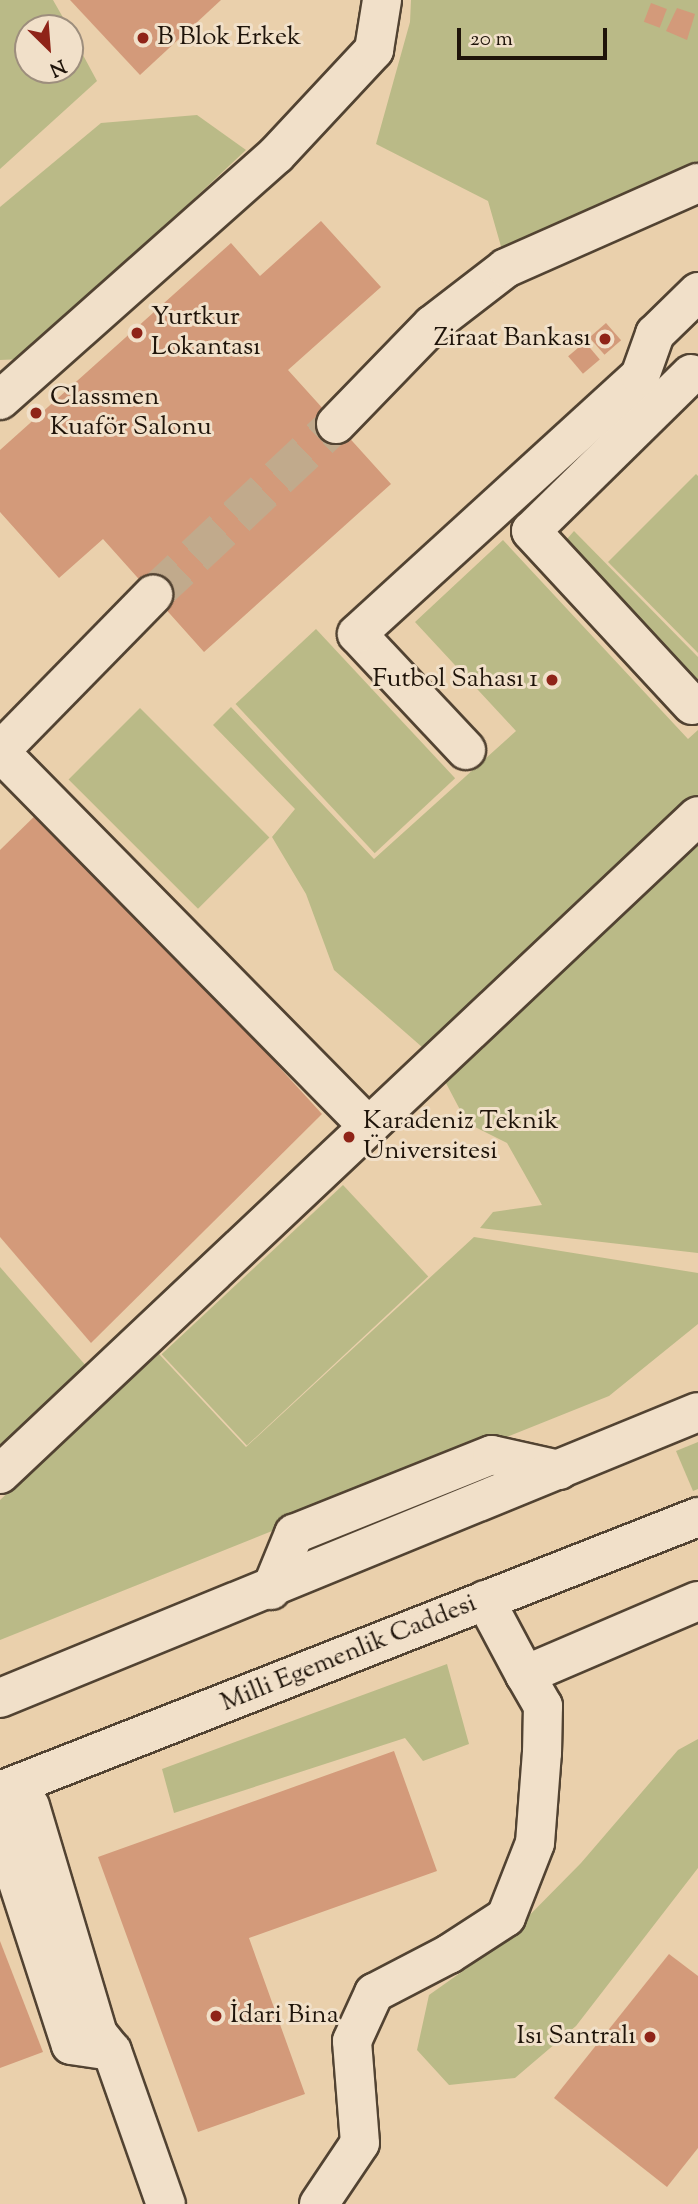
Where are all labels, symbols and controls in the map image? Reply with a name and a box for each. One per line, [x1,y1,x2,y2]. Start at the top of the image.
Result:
north arrow [14,14,84,84]
scale bar [460,14,610,58]
place label: B Blok Erkek [157,22,301,54]
text: 20 m [470,25,513,55]
marker: B Blok Erkek [135,30,151,46]
text: N [45,51,70,82]
place label: Yurtkur Lokantası [151,302,261,364]
place label: Ziraat Bankası [434,323,591,355]
marker: Yurtkur Lokantası [129,325,145,341]
marker: Ziraat Bankası [597,331,613,347]
place label: Classmen Kuaför Salonu [50,382,212,444]
marker: Classmen Kuaför Salonu [28,405,44,421]
place label: Futbol Sahası 1 [373,664,538,696]
marker: Futbol Sahası 1 [544,672,560,688]
place label: Karadeniz Teknik Üniversitesi [363,1106,559,1168]
marker: Karadeniz Teknik Üniversitesi [341,1129,357,1145]
street label: Milli Egemenlik Caddesi [217,1588,481,1720]
place label: İdari Bina [230,2000,339,2032]
marker: İdari Bina [208,2008,224,2024]
place label: Isı Santralı [516,2021,636,2053]
marker: Isı Santralı [642,2029,658,2045]

